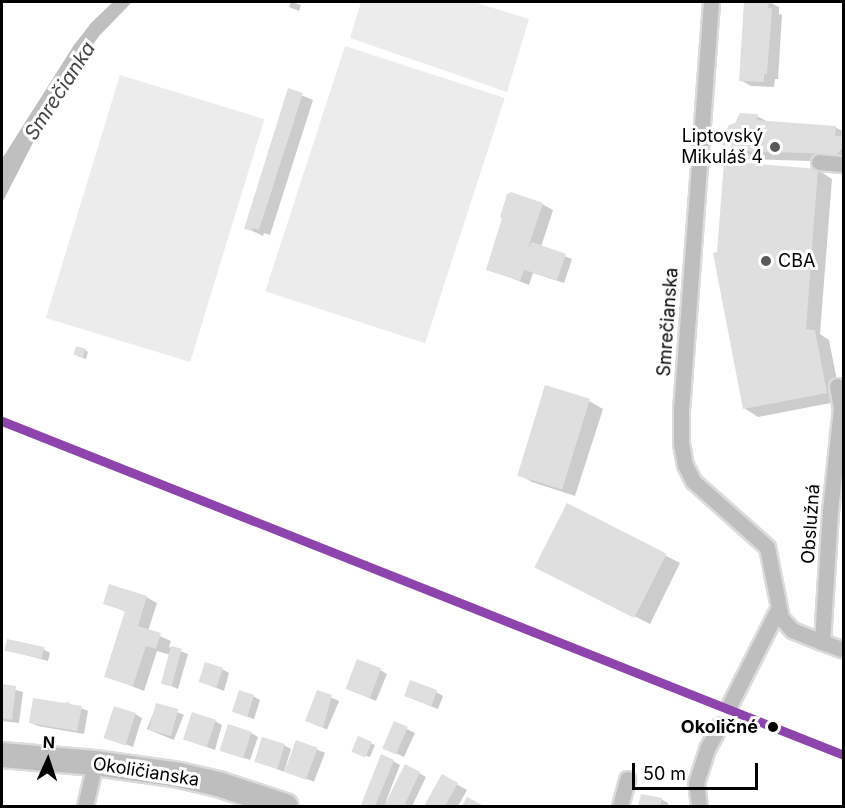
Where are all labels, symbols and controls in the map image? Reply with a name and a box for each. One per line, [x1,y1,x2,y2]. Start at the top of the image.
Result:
water label: Smrečianka [19,37,101,145]
place label: Liptovský Mikuláš 4 [681,126,763,168]
marker: Liptovský Mikuláš 4 [768,140,782,154]
place label: CBA [778,250,815,272]
marker: CBA [759,254,773,268]
street label: Smrečianska [653,267,683,377]
street label: Obslužná [797,483,825,565]
place label: Okoličné [681,716,758,738]
marker: Okoličné [763,717,783,737]
north arrow [18,730,78,790]
text: N [42,732,56,752]
scale bar [635,751,761,789]
street label: Okoličianska [91,753,201,791]
text: 50 m [643,763,686,784]

